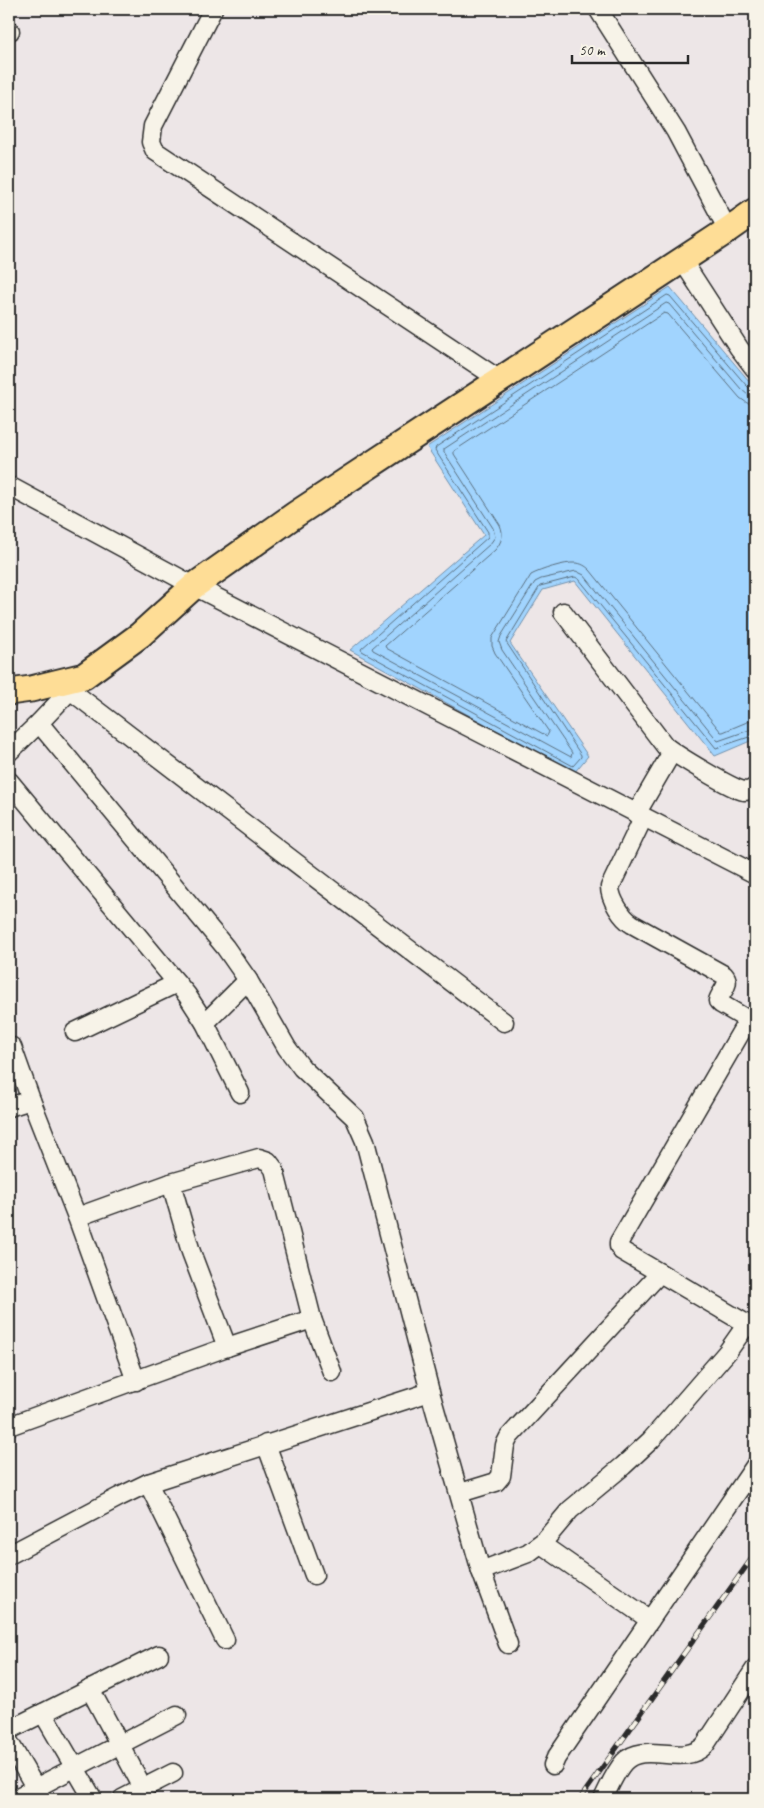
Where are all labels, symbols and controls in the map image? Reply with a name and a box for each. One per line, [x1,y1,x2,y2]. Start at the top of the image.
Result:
scale bar [572,32,688,64]
text: 50 m [579,41,606,60]

